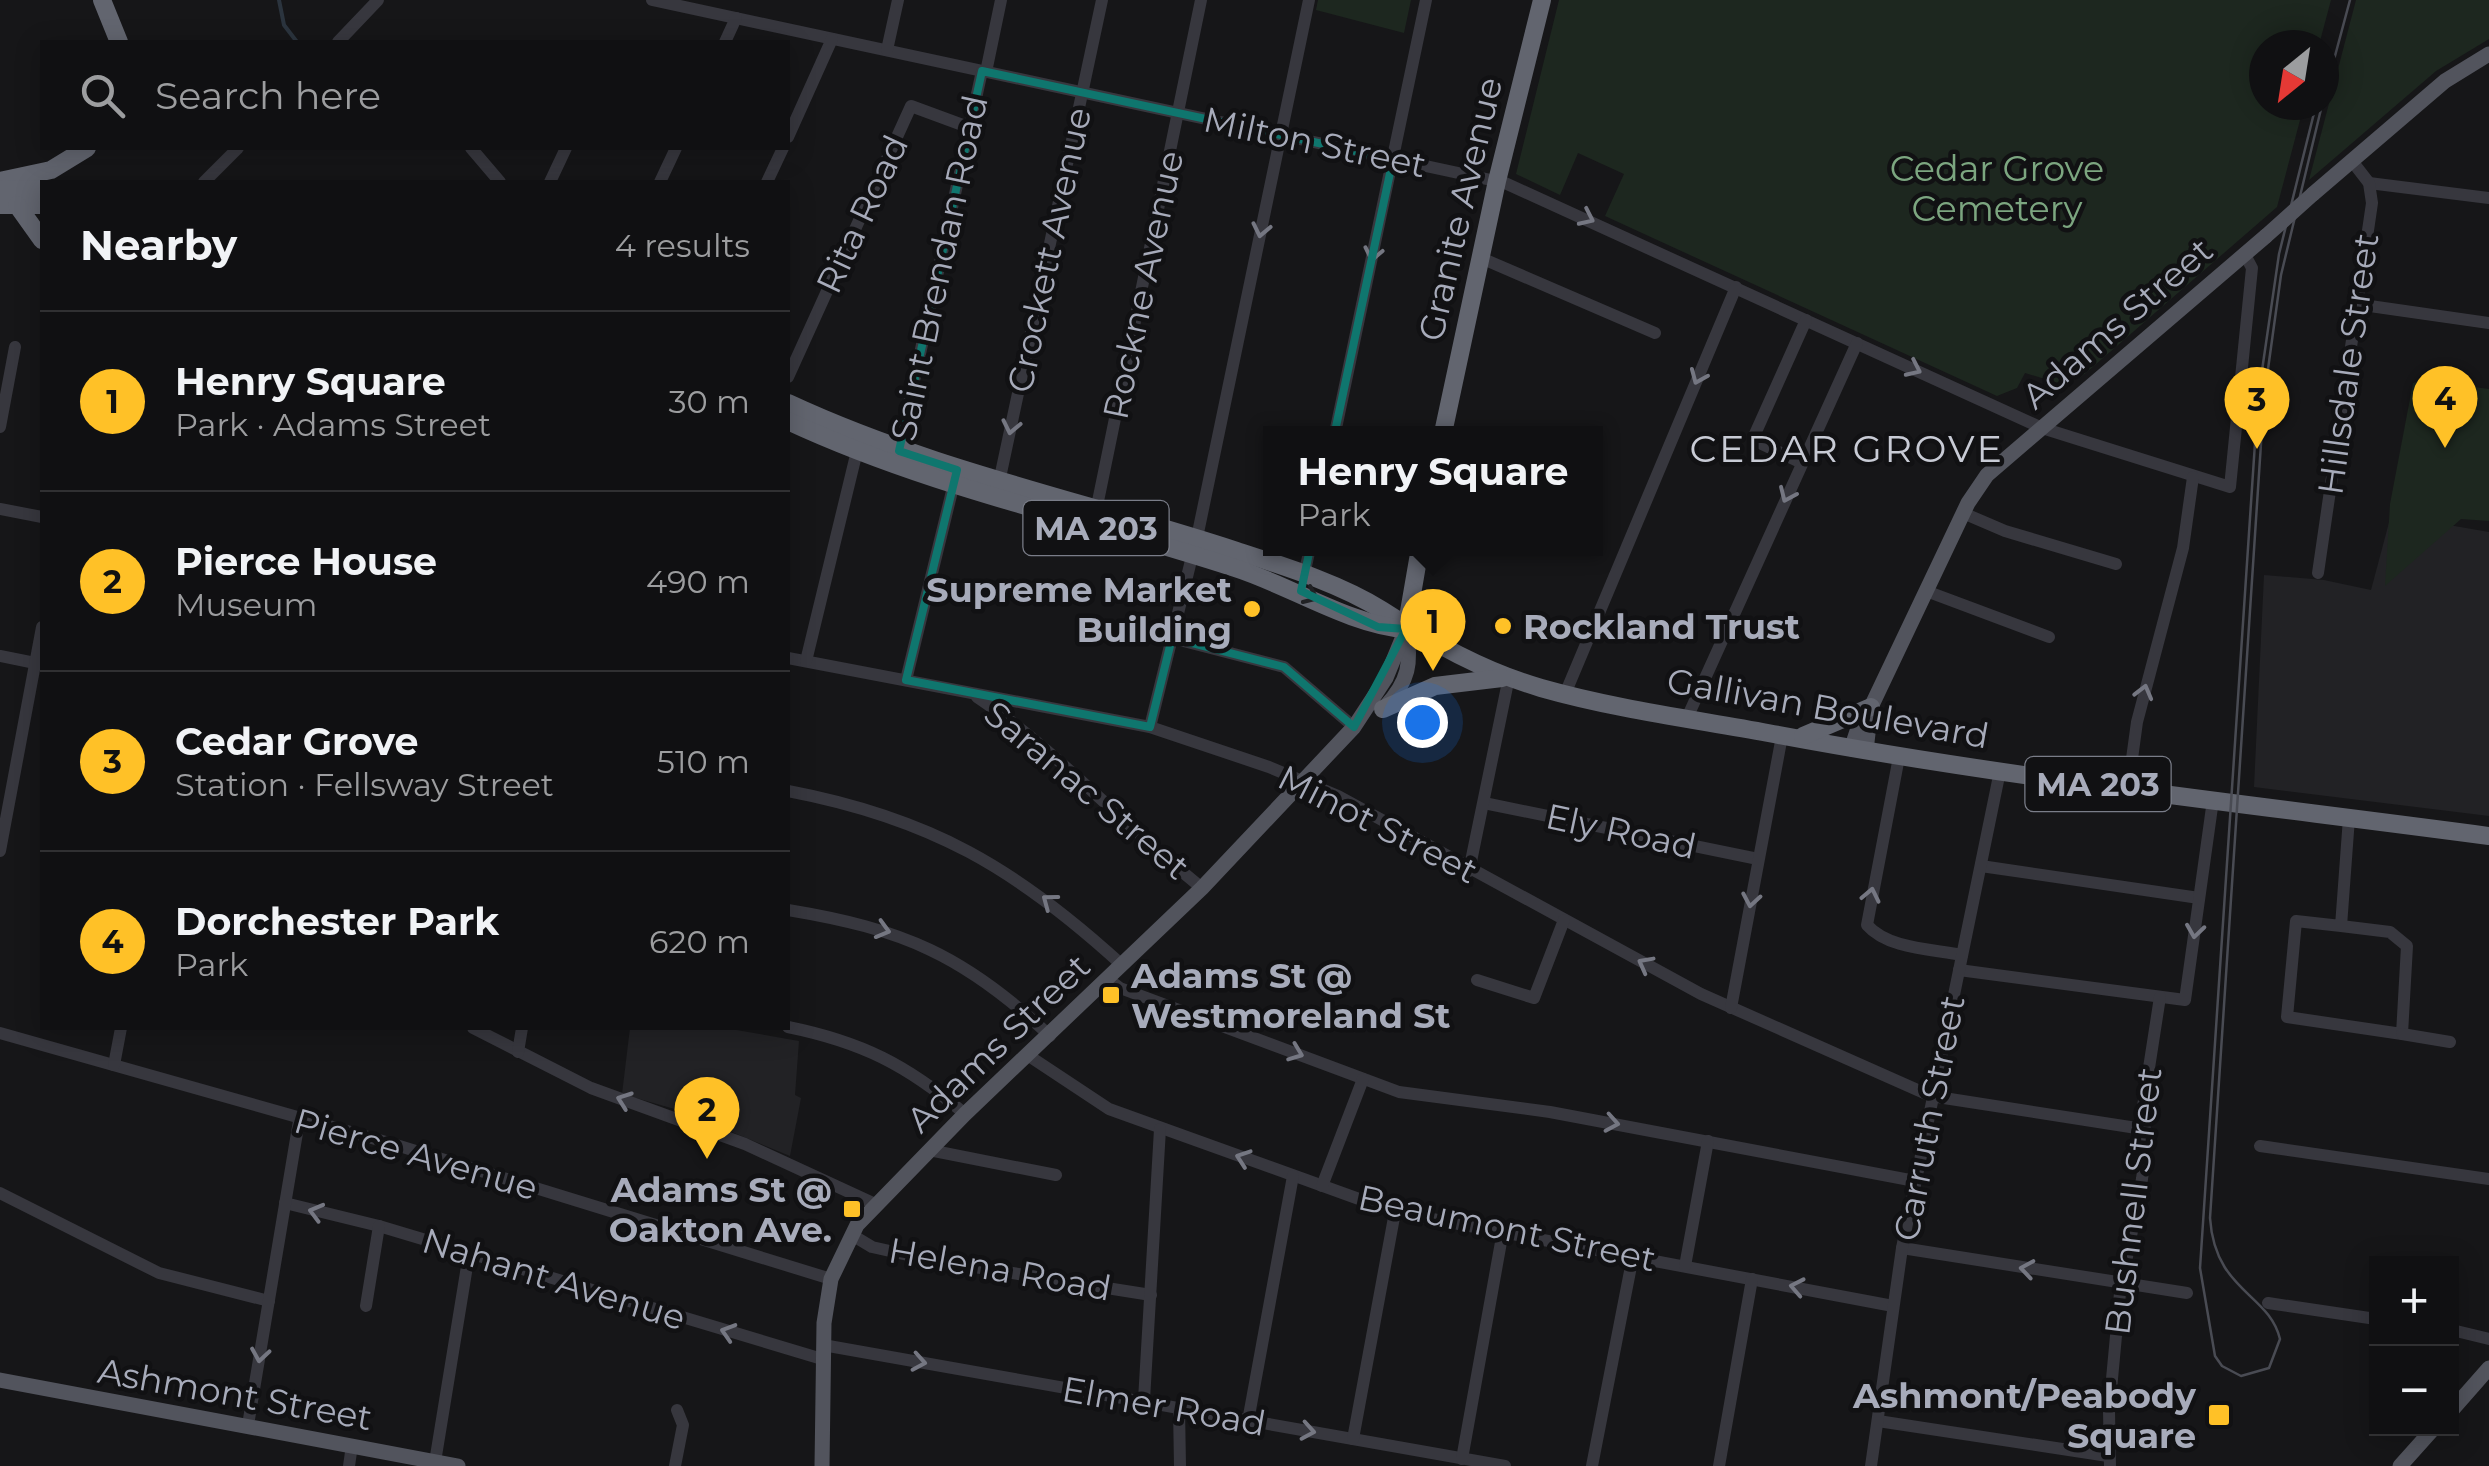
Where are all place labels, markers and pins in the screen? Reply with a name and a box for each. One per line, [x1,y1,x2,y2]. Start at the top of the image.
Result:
pin: 3 [2224,366,2290,449]
pin: 4 [2412,366,2478,448]
place label: Supreme Market Building [926,568,1232,651]
pin: 1 [1400,588,1466,671]
marker: Supreme Market Building [1241,598,1263,620]
place label: Rockland Trust [1523,605,1800,648]
marker: Rockland Trust [1492,615,1514,637]
place label: Adams St @ Westmoreland St [1130,954,1450,1037]
marker: Adams St @ Westmoreland St [1100,984,1122,1006]
pin: 2 [674,1076,740,1159]
place label: Adams St @ Oakton Ave. [609,1168,832,1251]
marker: Adams St @ Oakton Ave. [841,1198,863,1220]
place label: Ashmont/Peabody Square [1852,1374,2197,1457]
marker: Ashmont/Peabody Square [2206,1402,2232,1428]

